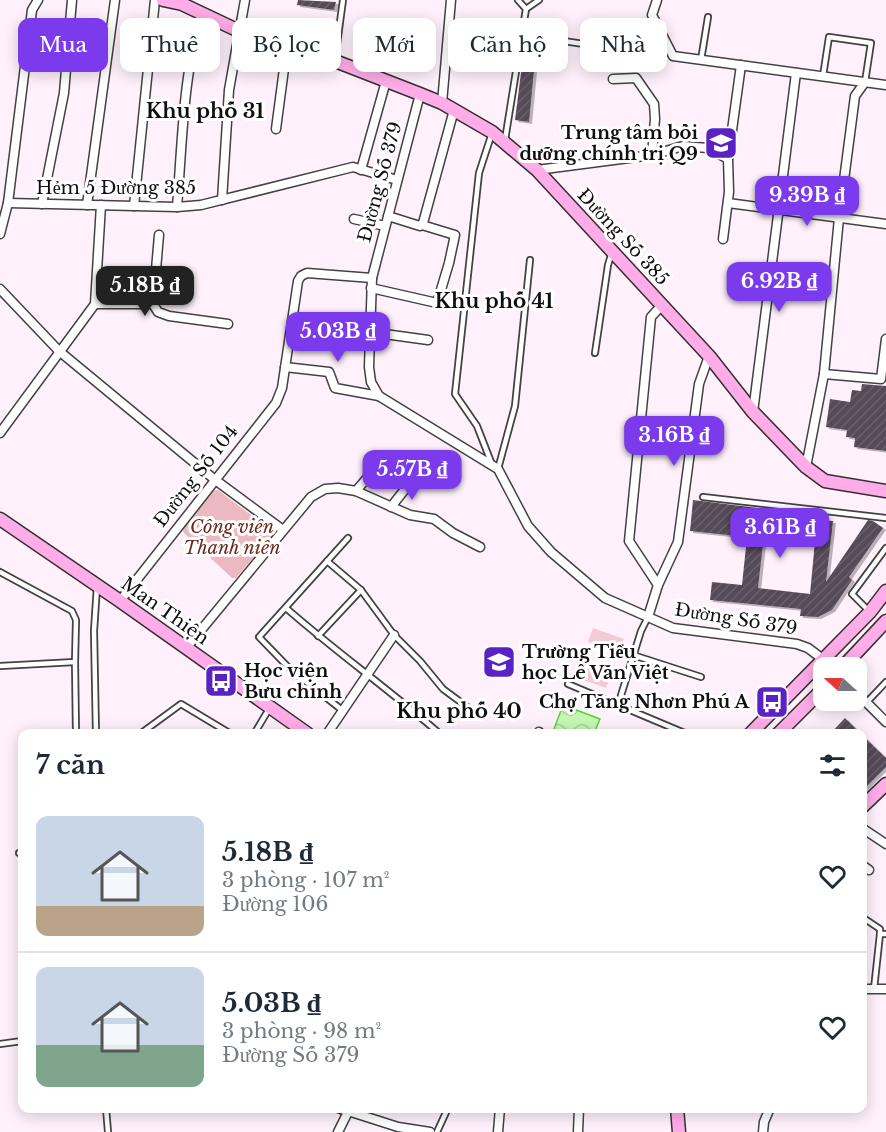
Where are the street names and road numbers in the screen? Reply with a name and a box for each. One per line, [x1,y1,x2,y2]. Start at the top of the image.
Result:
street label: Đường Số 379 [353,119,407,245]
street label: Hẻm 5 Đường 385 [36,177,196,199]
street label: Đường Số 385 [573,184,673,290]
street label: Đường Số 104 [149,421,243,531]
street label: Man Thiện [117,573,213,649]
street label: Đường Số 379 [673,598,799,640]

